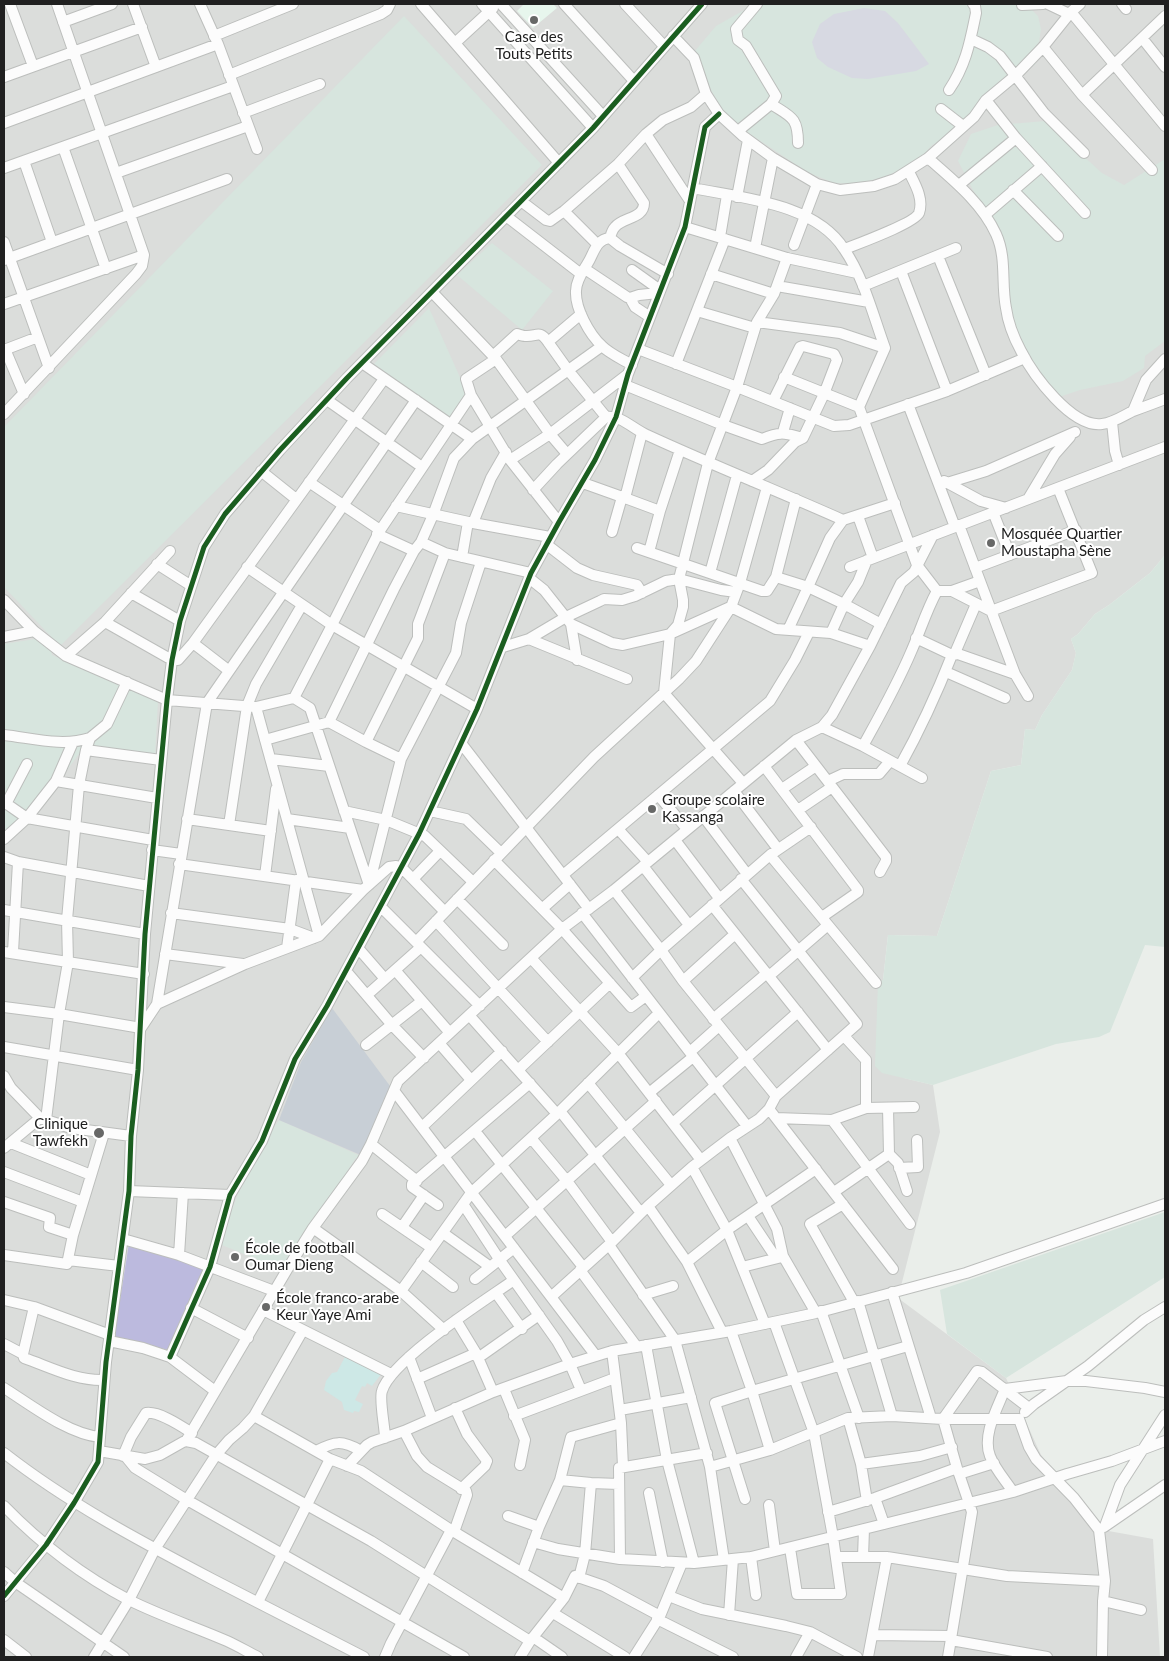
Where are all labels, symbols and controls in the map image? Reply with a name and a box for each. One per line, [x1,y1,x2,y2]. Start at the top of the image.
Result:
marker: Case des Touts Petits [528,14,540,26]
place label: Case des Touts Petits [495,28,573,63]
place label: Mosquée Quartier Moustapha Sène [1001,525,1122,560]
marker: Mosquée Quartier Moustapha Sène [985,537,997,549]
place label: Groupe scolaire Kassanga [662,791,765,826]
marker: Groupe scolaire Kassanga [646,803,658,815]
place label: Clinique Tawfekh [33,1115,88,1150]
marker: Clinique Tawfekh [92,1126,106,1140]
place label: École de football Oumar Dieng [245,1239,354,1274]
marker: École de football Oumar Dieng [229,1251,241,1263]
place label: École franco-arabe Keur Yaye Ami [276,1289,399,1324]
marker: École franco-arabe Keur Yaye Ami [260,1301,272,1313]

